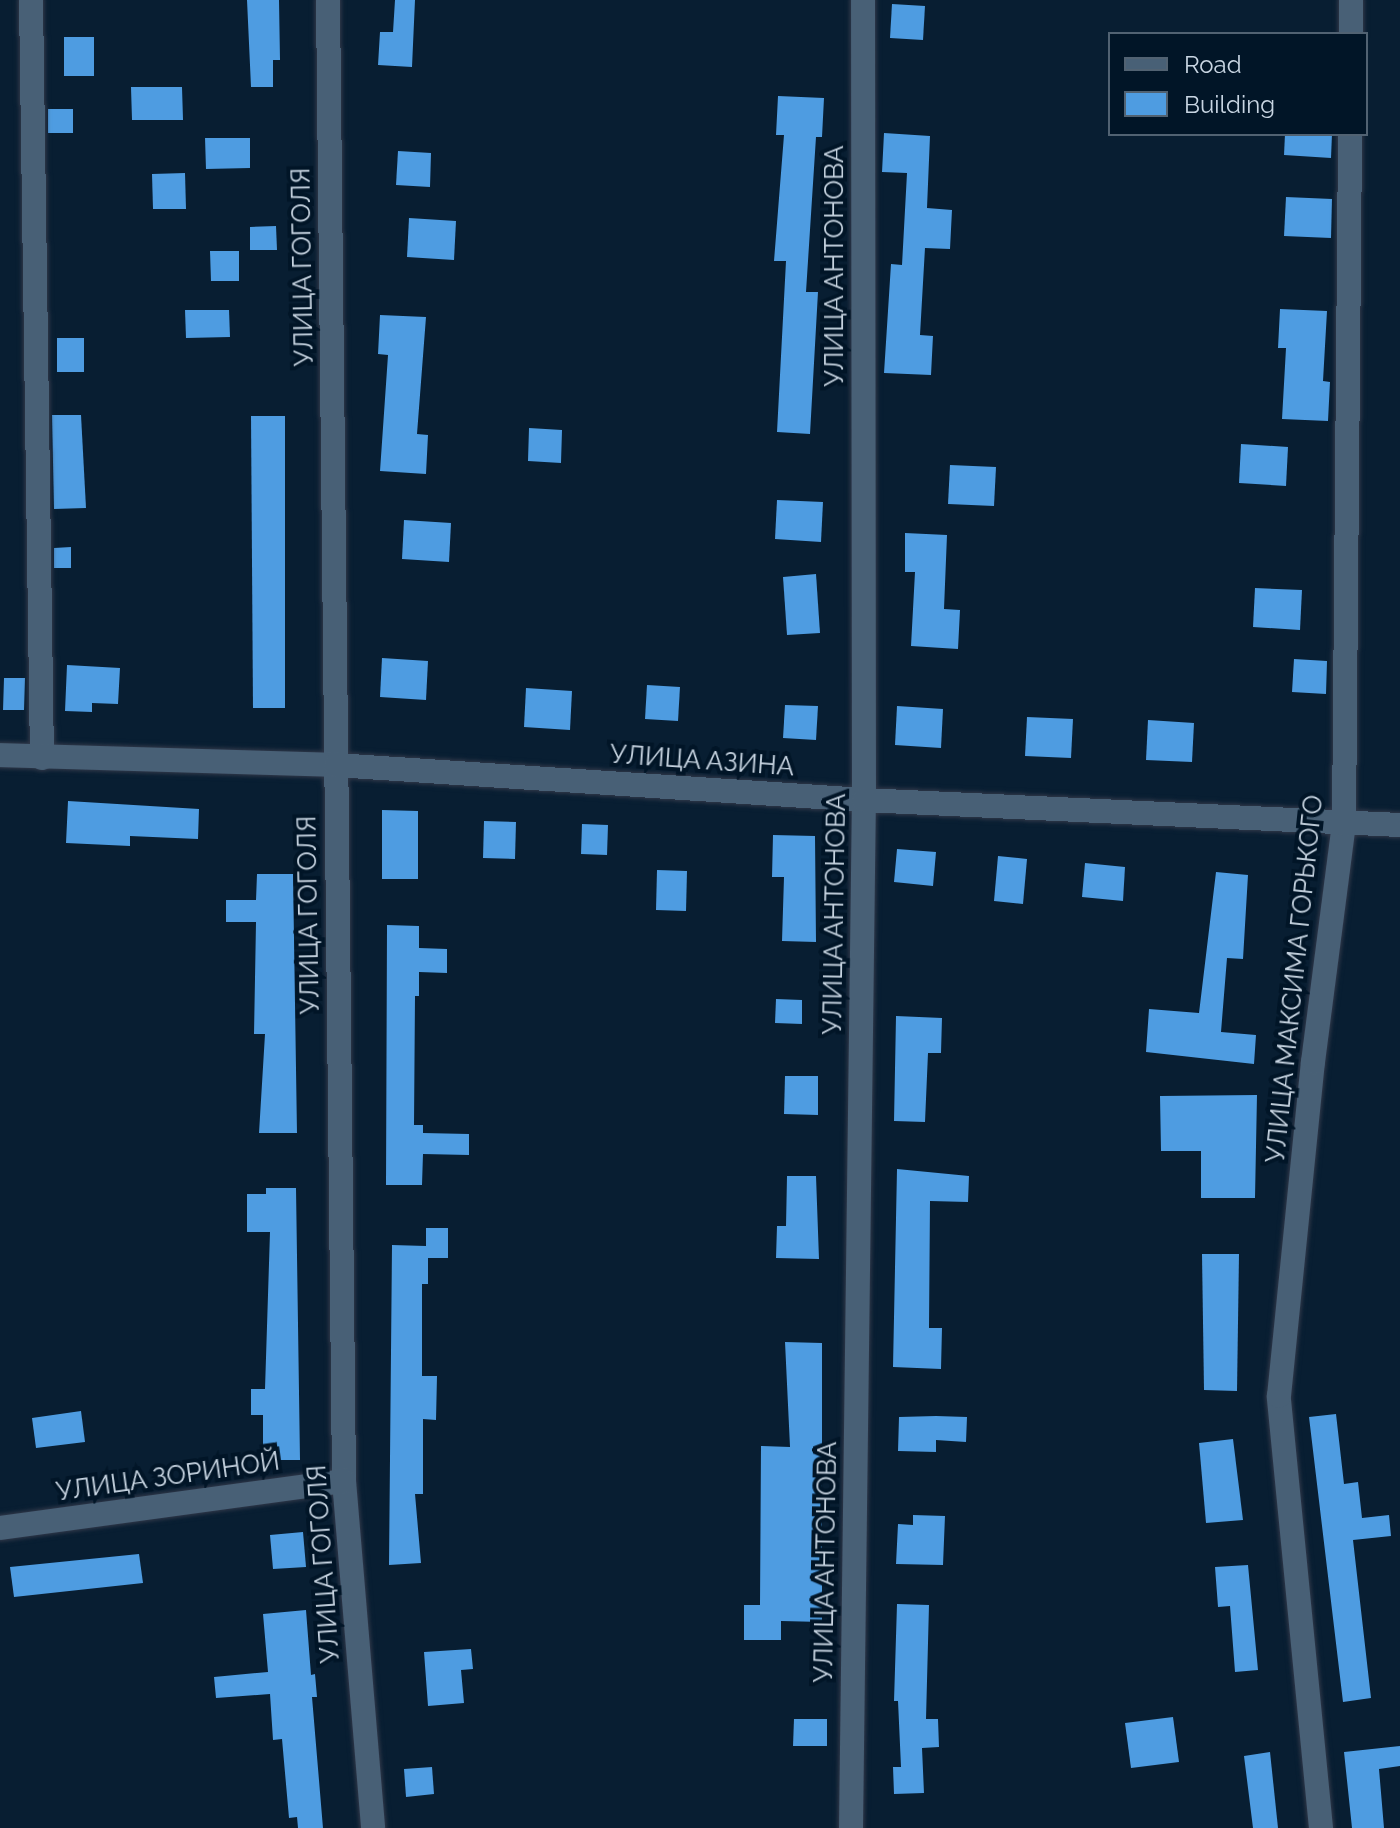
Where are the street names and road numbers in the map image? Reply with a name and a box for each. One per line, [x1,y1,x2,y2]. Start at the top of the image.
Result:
street label: УЛИЦА АНТОНОВА [819,145,851,387]
street label: УЛИЦА ГОГОЛЯ [286,167,320,367]
street label: УЛИЦА АЗИНА [608,739,796,783]
street label: УЛИЦА АНТОНОВА [817,792,853,1036]
street label: УЛИЦА МАКСИМА ГОРЬКОГО [1260,793,1330,1165]
street label: УЛИЦА ГОГОЛЯ [292,815,326,1015]
street label: УЛИЦА АНТОНОВА [808,1440,844,1684]
street label: УЛИЦА ЗОРИНОЙ [54,1446,282,1508]
street label: УЛИЦА ГОГОЛЯ [301,1464,347,1664]

